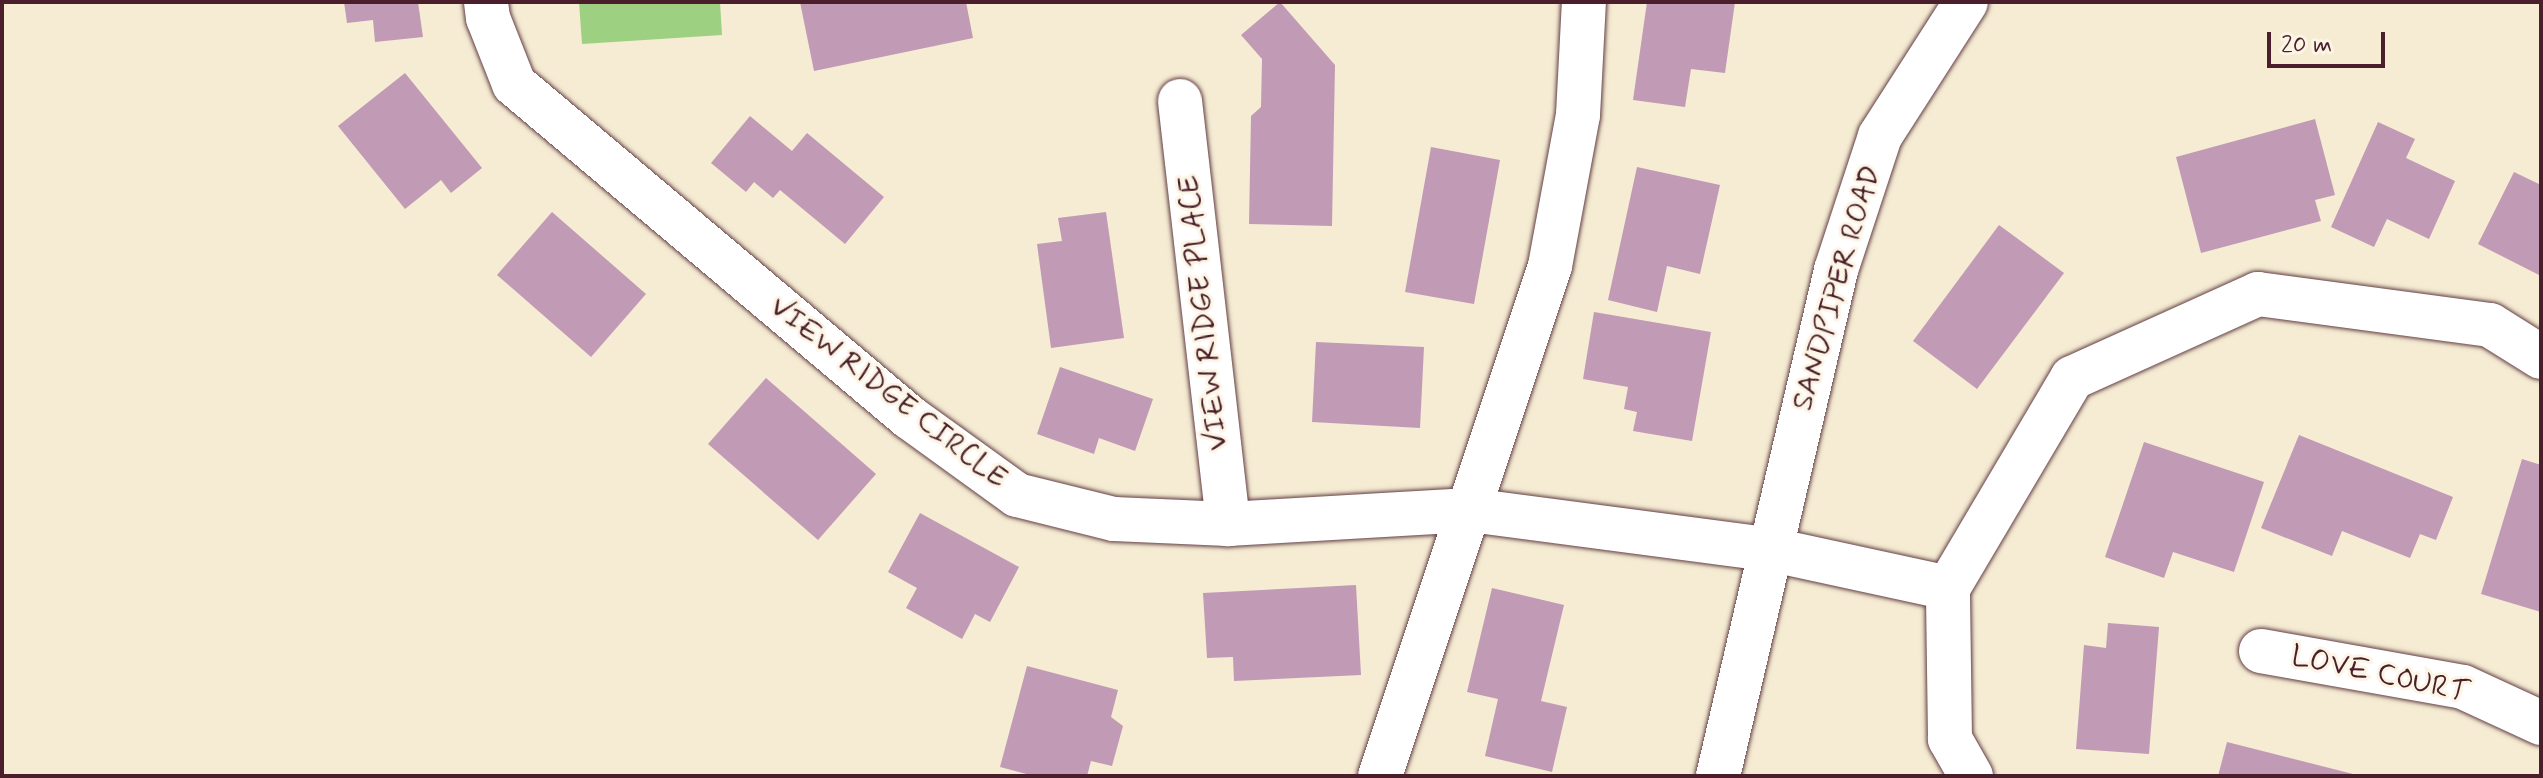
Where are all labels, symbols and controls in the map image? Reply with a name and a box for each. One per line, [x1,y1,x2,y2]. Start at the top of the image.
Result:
scale bar [2271,16,2389,66]
text: 20 m [2281,30,2332,61]
street label: SANDPIPER ROAD [1785,161,1889,415]
street label: VIEW RIDGE PLACE [1171,169,1237,457]
street label: VIEW RIDGE CIRCLE [757,285,1019,501]
street label: LOVE COURT [2287,638,2473,712]

